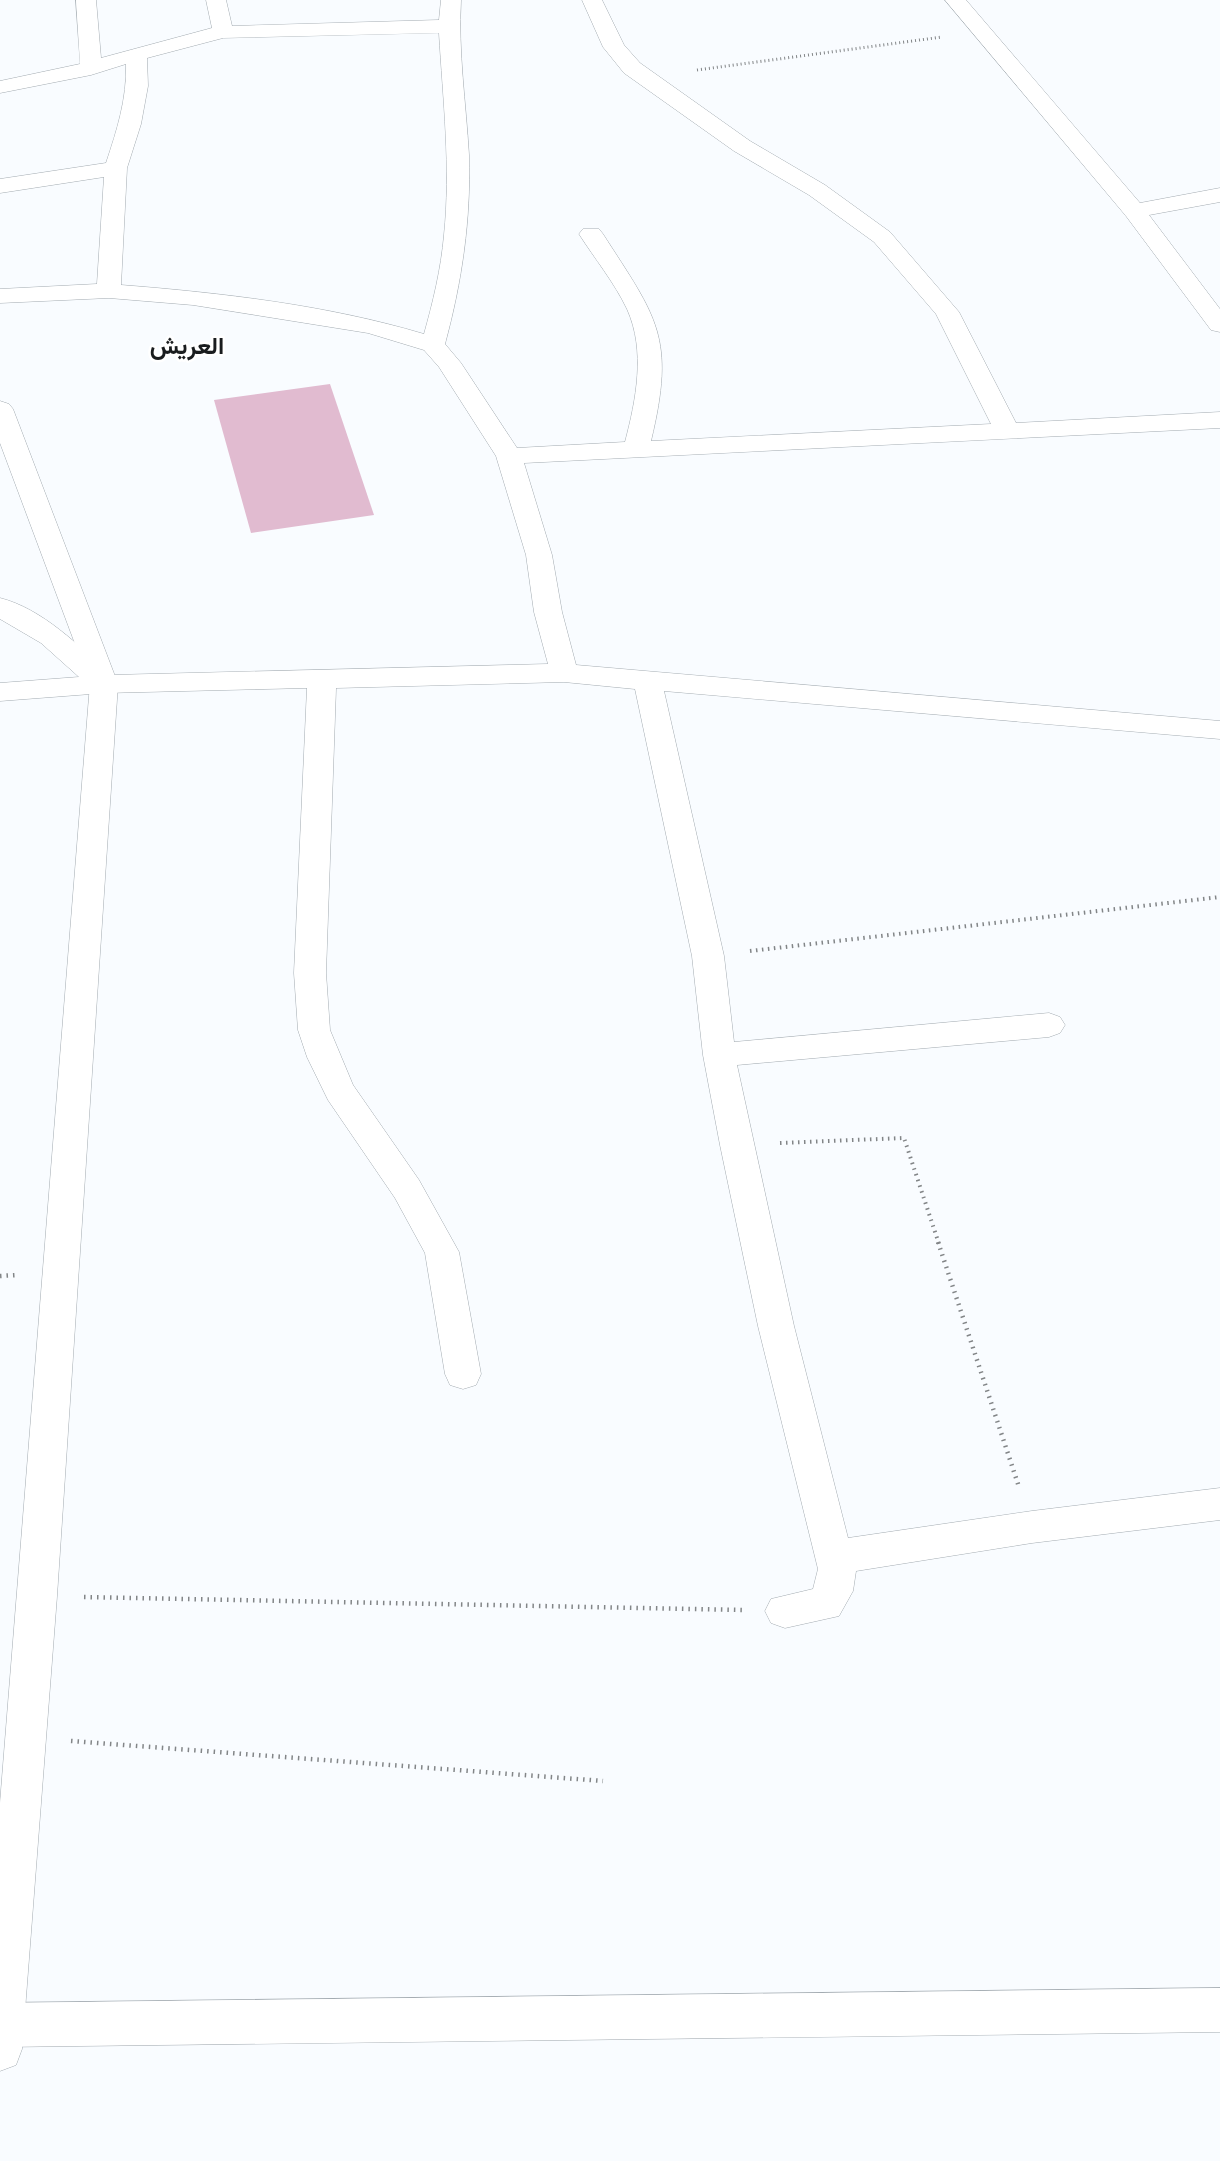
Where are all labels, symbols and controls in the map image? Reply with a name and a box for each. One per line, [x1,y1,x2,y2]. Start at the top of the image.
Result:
district label: العريش [150,331,224,361]

